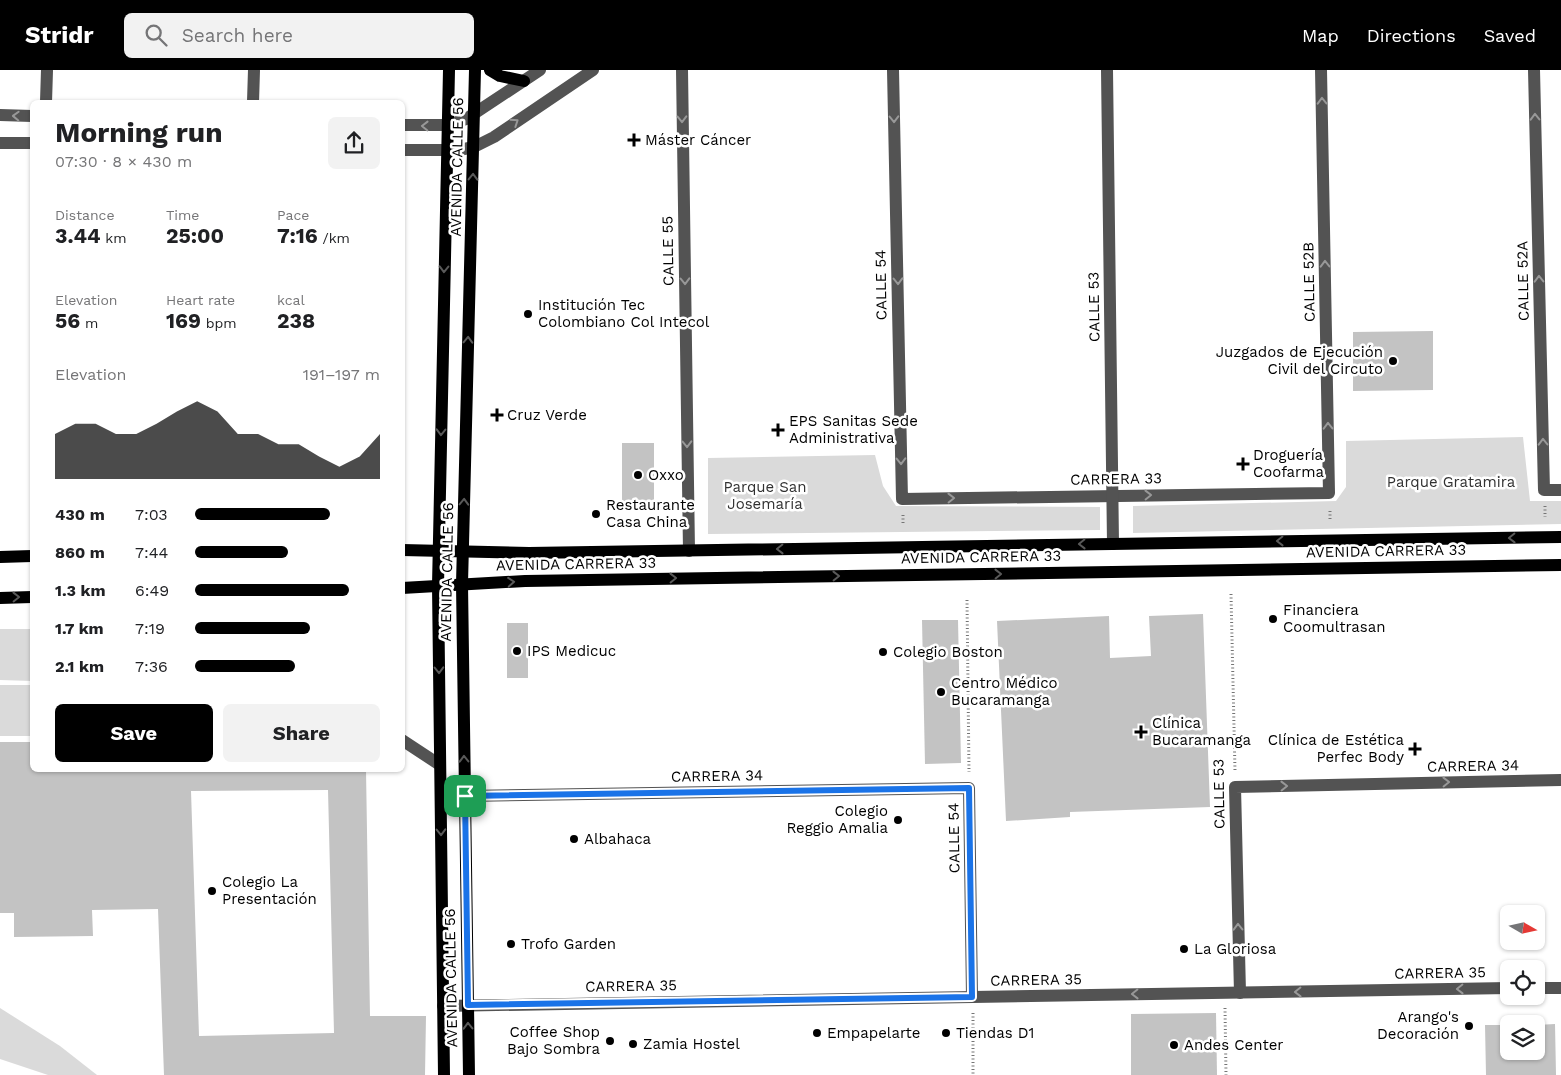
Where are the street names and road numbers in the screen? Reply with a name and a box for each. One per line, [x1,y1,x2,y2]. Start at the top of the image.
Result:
street label: AVENIDA CALLE 56 [447,97,467,237]
street label: CALLE 55 [658,216,678,286]
street label: CALLE 52A [1513,241,1533,321]
street label: CALLE 52B [1299,242,1319,322]
street label: CALLE 54 [871,249,891,321]
street label: CALLE 53 [1084,272,1104,342]
street label: CARRERA 33 [1070,469,1162,489]
street label: AVENIDA CALLE 56 [437,502,457,642]
street label: AVENIDA CARRERA 33 [1306,541,1466,561]
street label: AVENIDA CARRERA 33 [901,547,1061,567]
street label: AVENIDA CARRERA 33 [496,554,656,574]
street label: CARRERA 34 [1427,756,1519,776]
street label: CALLE 53 [1209,759,1229,829]
street label: CARRERA 34 [671,766,763,786]
street label: CALLE 54 [944,802,964,874]
street label: AVENIDA CALLE 56 [441,908,461,1048]
street label: CARRERA 35 [1394,963,1486,983]
street label: CARRERA 35 [990,970,1082,990]
street label: CARRERA 35 [585,976,677,996]

